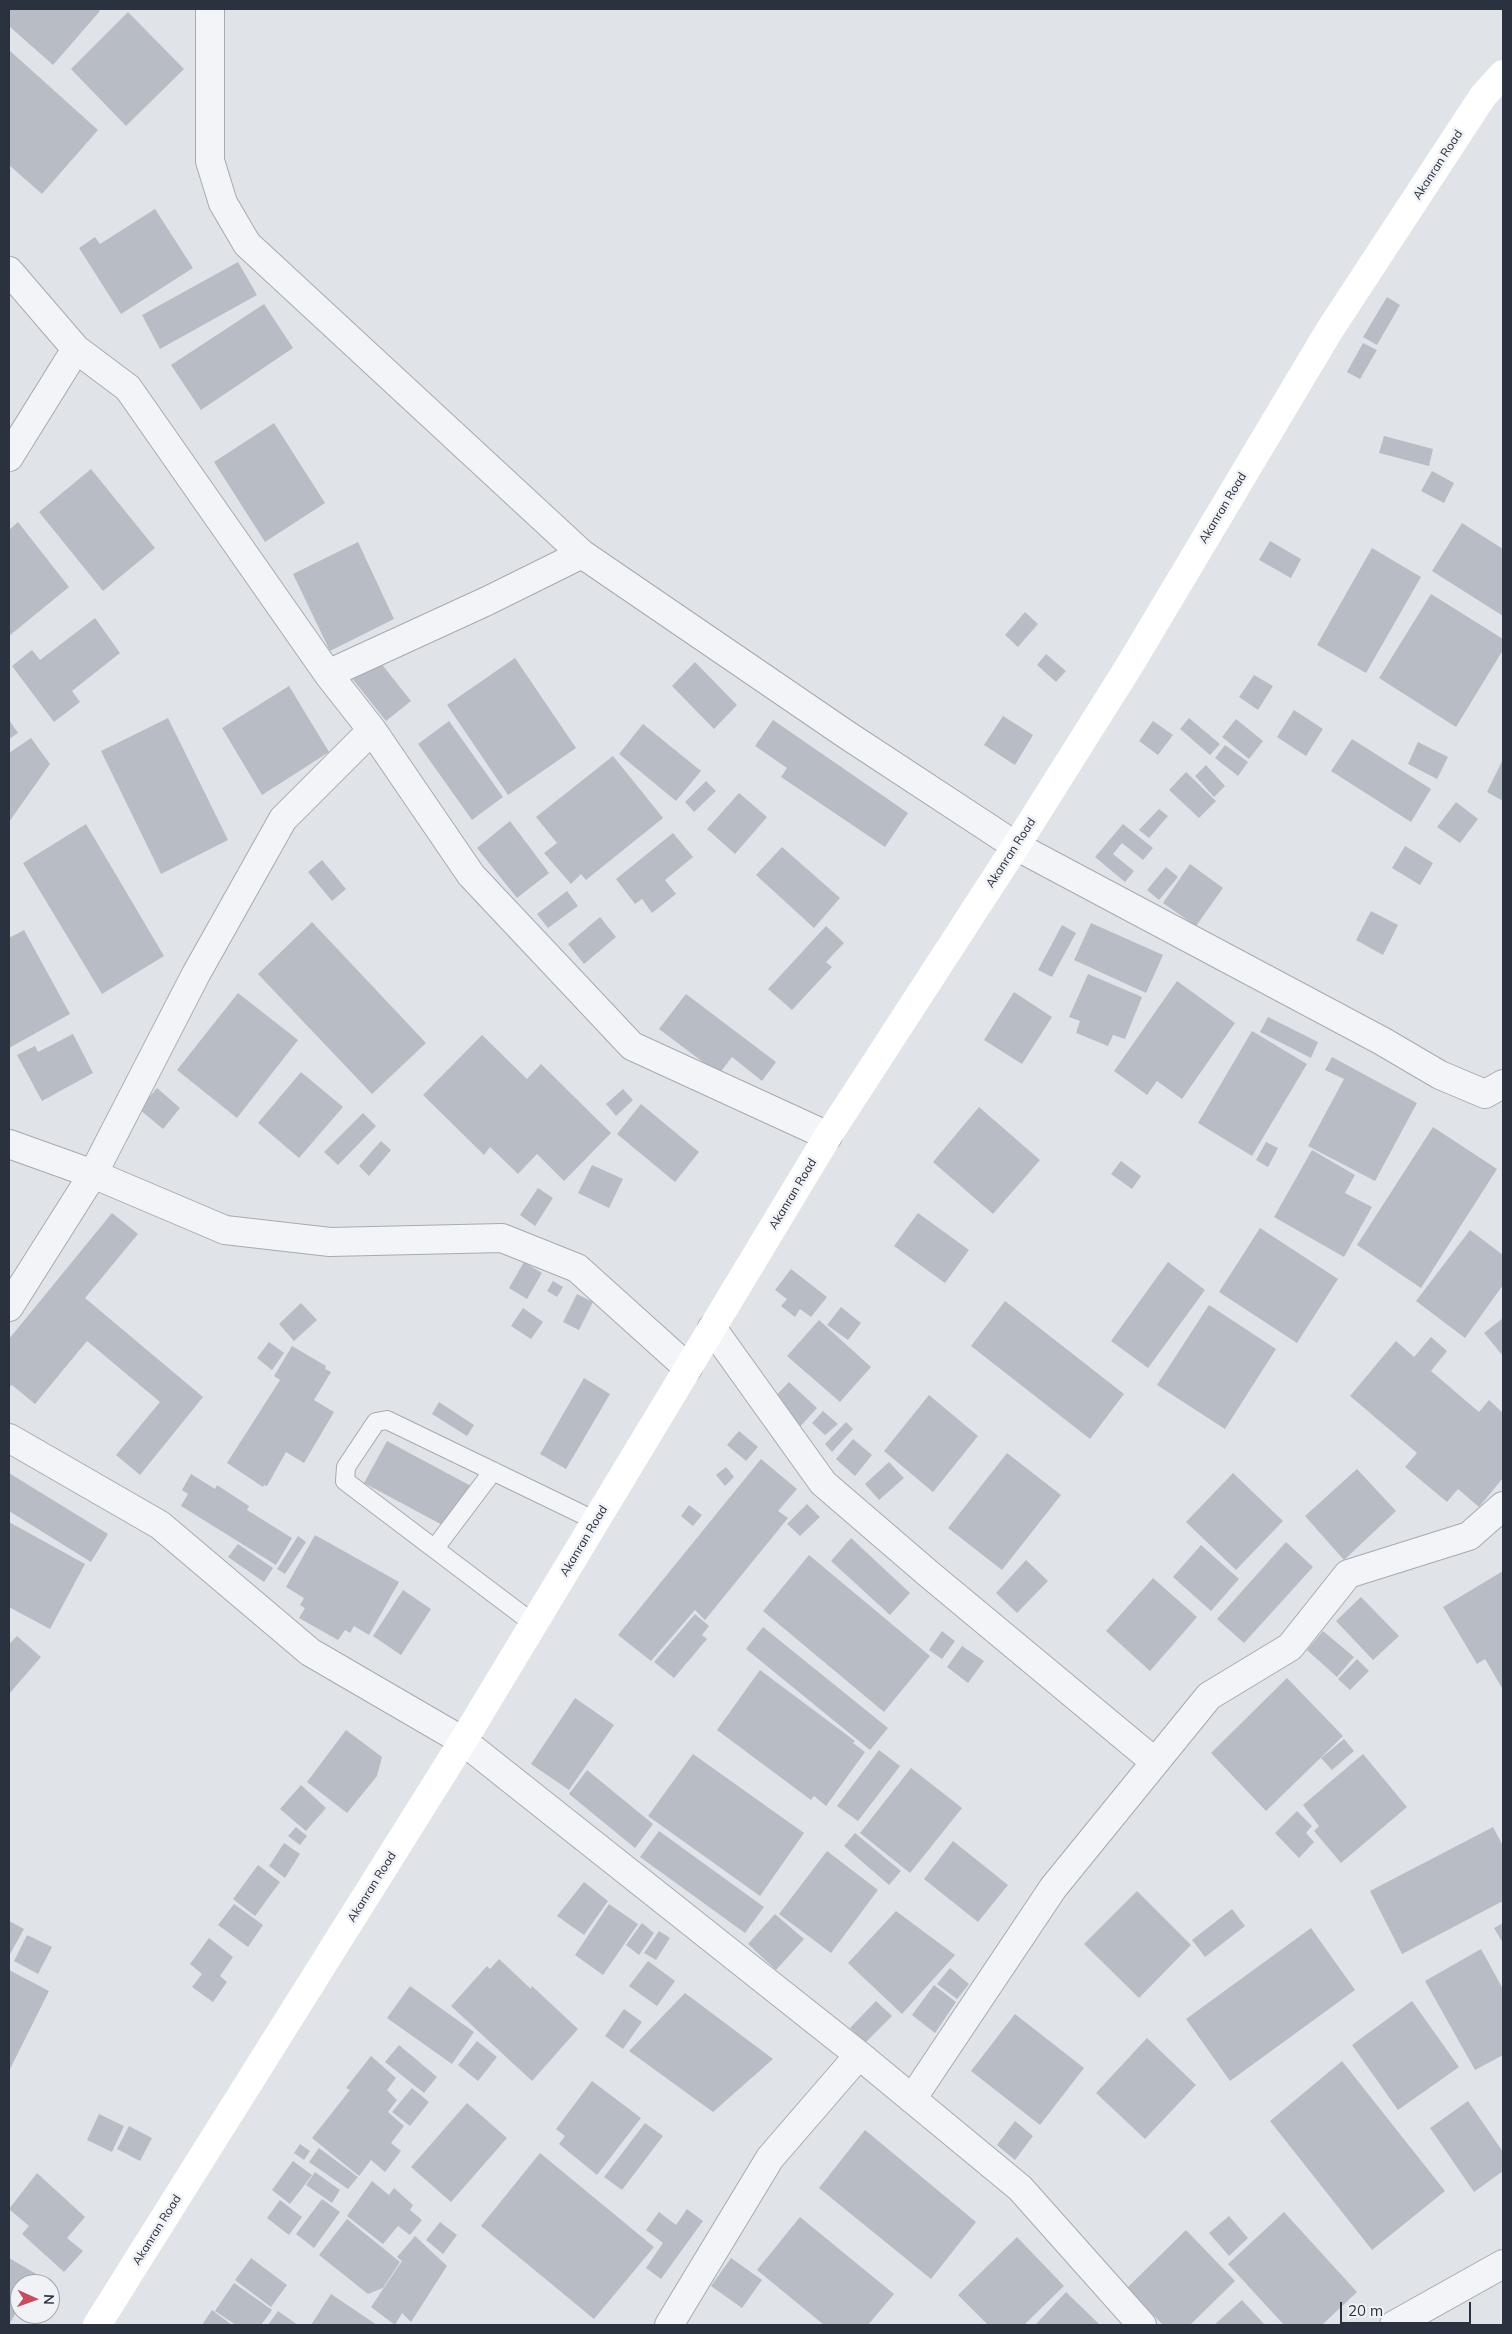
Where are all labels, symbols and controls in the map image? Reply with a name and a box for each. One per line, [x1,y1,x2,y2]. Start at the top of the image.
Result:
street label: Akanran Road [1410,127,1466,203]
street label: Akanran Road [1196,470,1250,546]
street label: Akanran Road [983,815,1039,891]
street label: Akanran Road [766,1156,820,1232]
street label: Akanran Road [557,1503,611,1579]
street label: Akanran Road [345,1849,399,1925]
street label: Akanran Road [130,2192,184,2268]
north arrow [10,2274,60,2324]
scale bar [1342,2292,1473,2324]
text: N [40,2294,58,2305]
text: 20 m [1348,2301,1383,2320]

